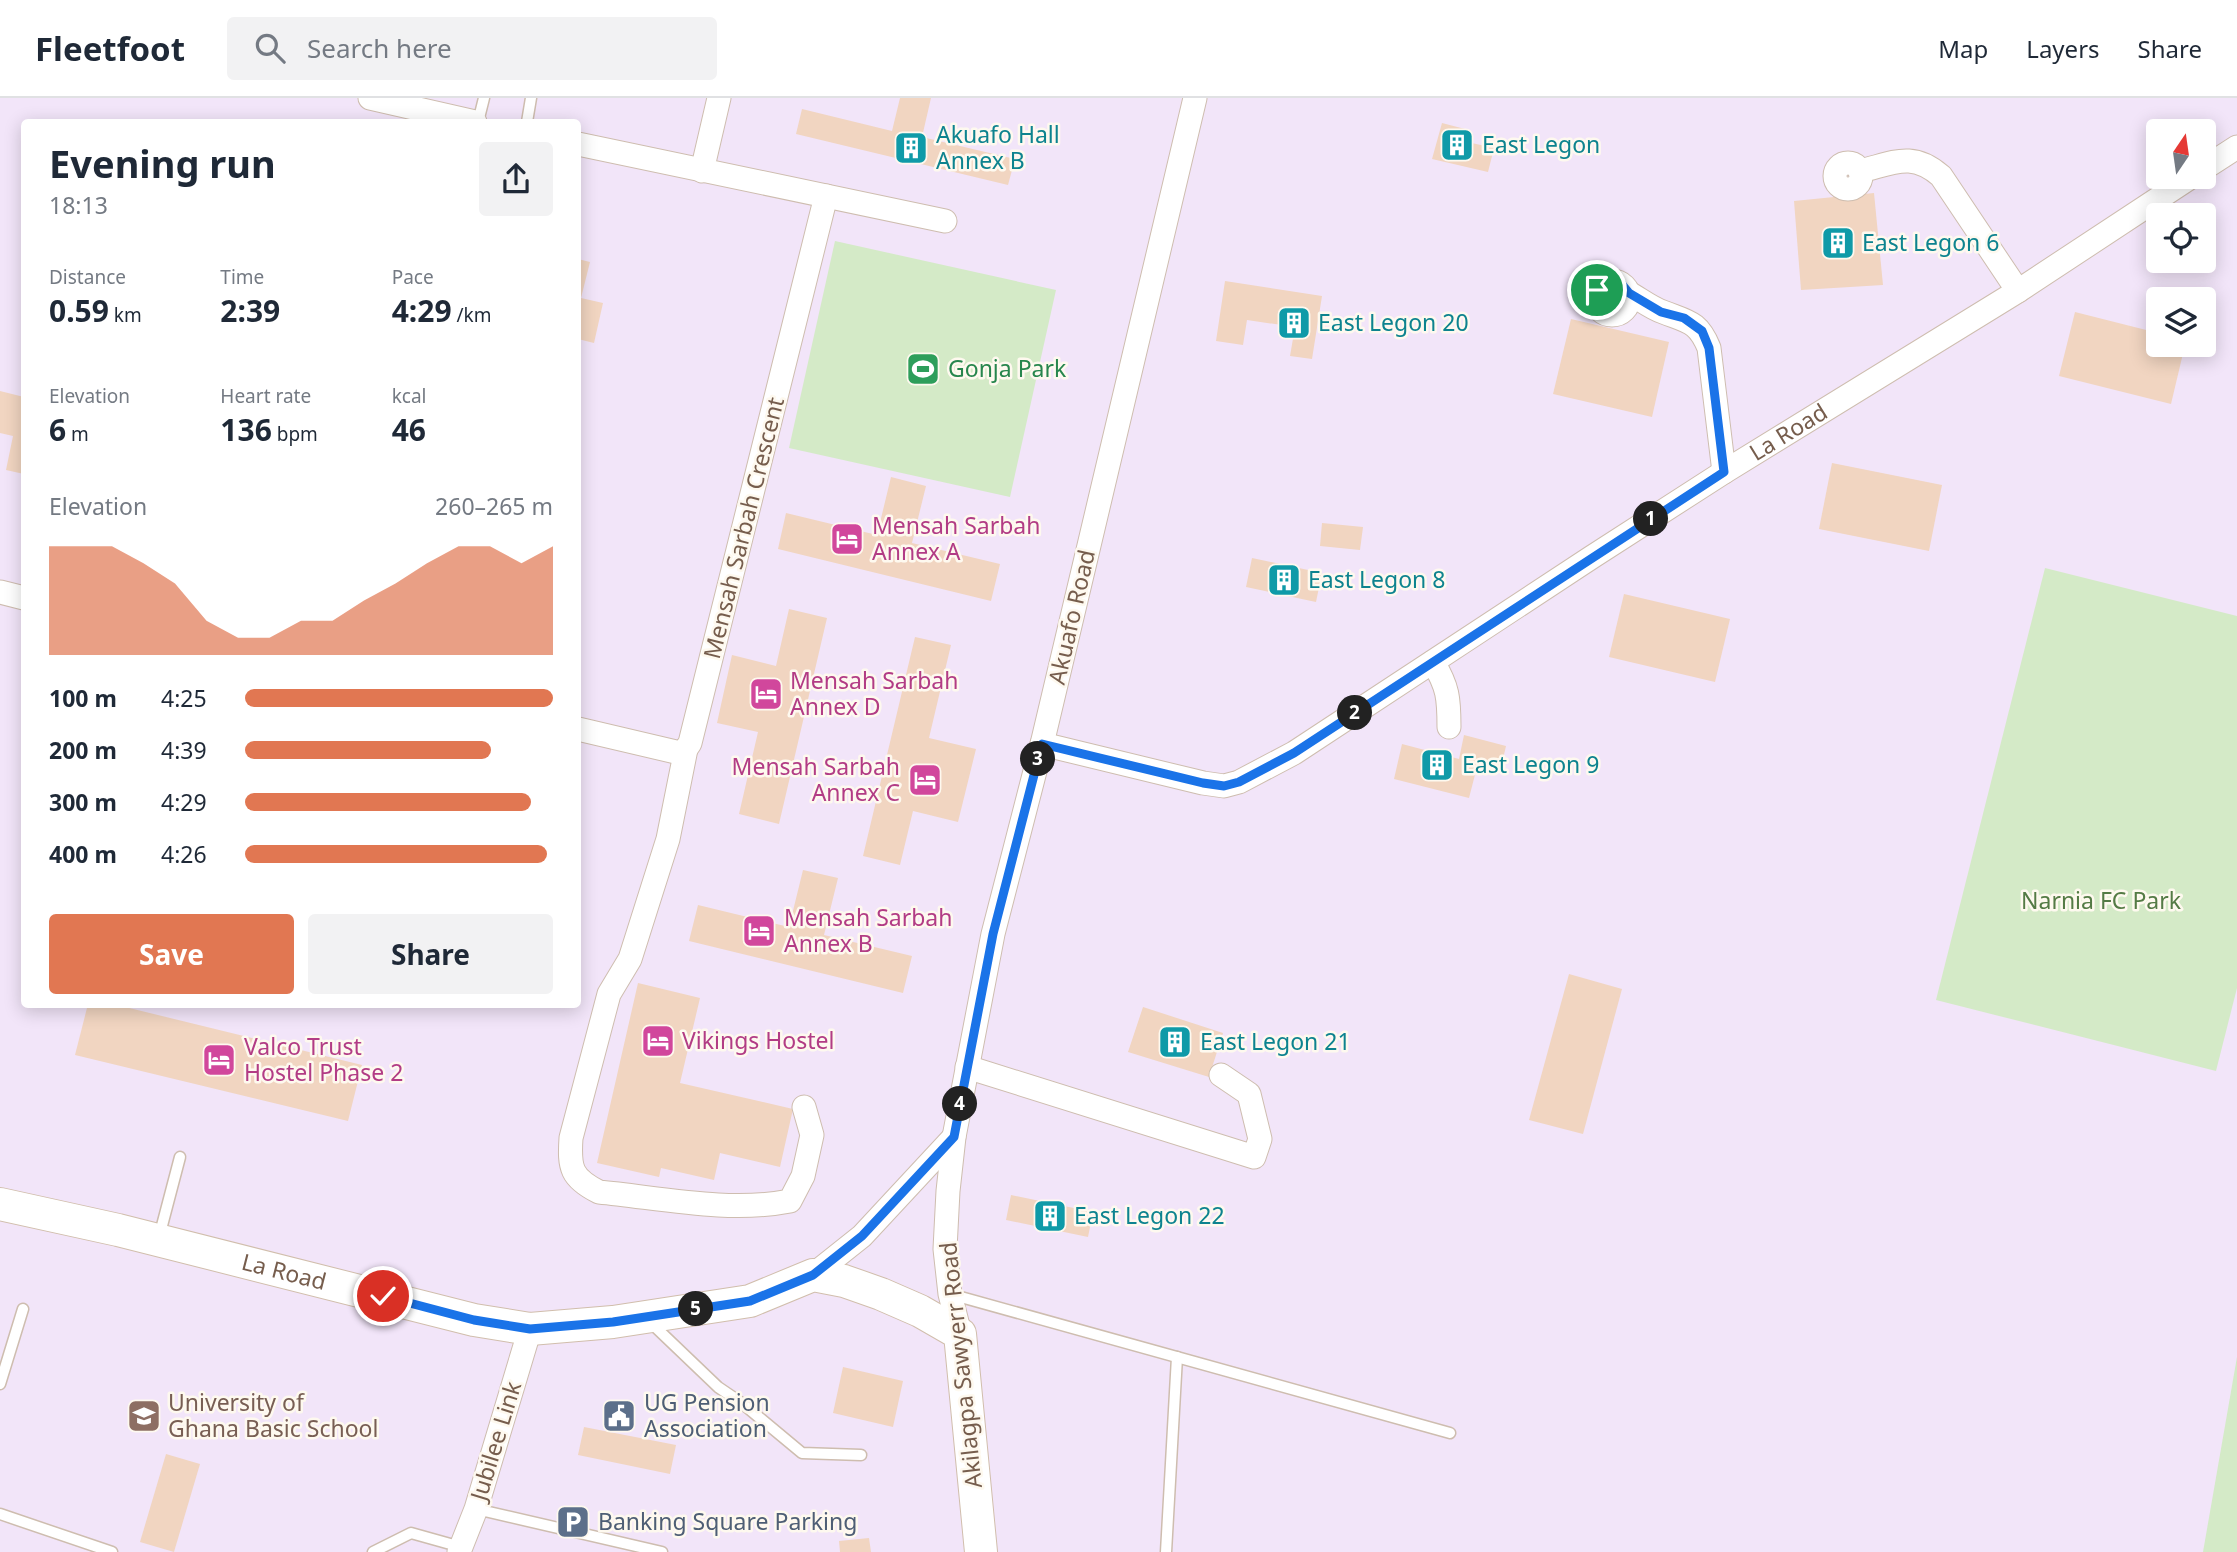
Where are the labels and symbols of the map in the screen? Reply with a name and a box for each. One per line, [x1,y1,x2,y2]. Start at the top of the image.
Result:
place label: Akuafo Hall Annex B [936,118,1060,176]
north arrow [2146,119,2216,189]
building icon: East Legon [1438,126,1476,164]
place label: East Legon [1482,128,1600,160]
building icon: Akuafo Hall Annex B [892,129,930,167]
building icon: East Legon 6 [1819,224,1857,262]
place label: East Legon 6 [1862,226,1999,258]
pin [1567,260,1627,320]
building icon: East Legon 20 [1275,304,1313,342]
place label: East Legon 20 [1318,306,1469,338]
sports icon: Gonja Park [904,350,942,388]
place label: Gonja Park [948,352,1067,384]
street label: Mensah Sarbah Crescent [695,394,791,662]
street label: La Road [1743,395,1833,468]
pin: 1 [1634,502,1668,536]
place label: Mensah Sarbah Annex A [872,509,1040,567]
hotel icon: Mensah Sarbah Annex A [828,520,866,558]
street label: Akuafo Road [1040,546,1102,687]
building icon: East Legon 8 [1265,561,1303,599]
place label: East Legon 8 [1308,563,1445,595]
place label: Mensah Sarbah Annex D [790,664,958,722]
hotel icon: Mensah Sarbah Annex D [747,675,785,713]
pin: 2 [1338,696,1372,730]
pin: 3 [1020,742,1056,776]
building icon: East Legon 9 [1418,746,1456,784]
place label: East Legon 9 [1462,748,1599,780]
place label: Mensah Sarbah Annex C [732,750,900,808]
hotel icon: Mensah Sarbah Annex C [906,761,944,799]
park label: Narnia FC Park [2021,884,2182,916]
place label: Mensah Sarbah Annex B [784,901,952,959]
hotel icon: Mensah Sarbah Annex B [740,912,778,950]
hotel icon: Vikings Hostel [639,1022,677,1060]
building icon: East Legon 21 [1156,1023,1194,1061]
place label: Vikings Hostel [682,1024,835,1056]
place label: East Legon 21 [1200,1025,1351,1057]
place label: Valco Trust Hostel Phase 2 [244,1030,403,1088]
hotel icon: Valco Trust Hostel Phase 2 [200,1041,238,1079]
pin: 4 [942,1086,978,1122]
building icon: East Legon 22 [1031,1197,1069,1235]
place label: East Legon 22 [1074,1199,1225,1231]
street label: Akilagpa Sawyerr Road [931,1240,989,1490]
street label: La Road [238,1245,330,1297]
pin [353,1266,413,1326]
pin: 5 [678,1292,714,1326]
street label: Jubilee Link [461,1377,529,1506]
place label: University of Ghana Basic School [168,1386,378,1444]
place label: UG Pension Association [644,1386,770,1444]
school or university icon: University of Ghana Basic School [125,1397,163,1435]
public building icon: UG Pension Association [600,1397,638,1435]
parking icon: Banking Square Parking [554,1503,592,1541]
place label: Banking Square Parking [598,1505,857,1537]

